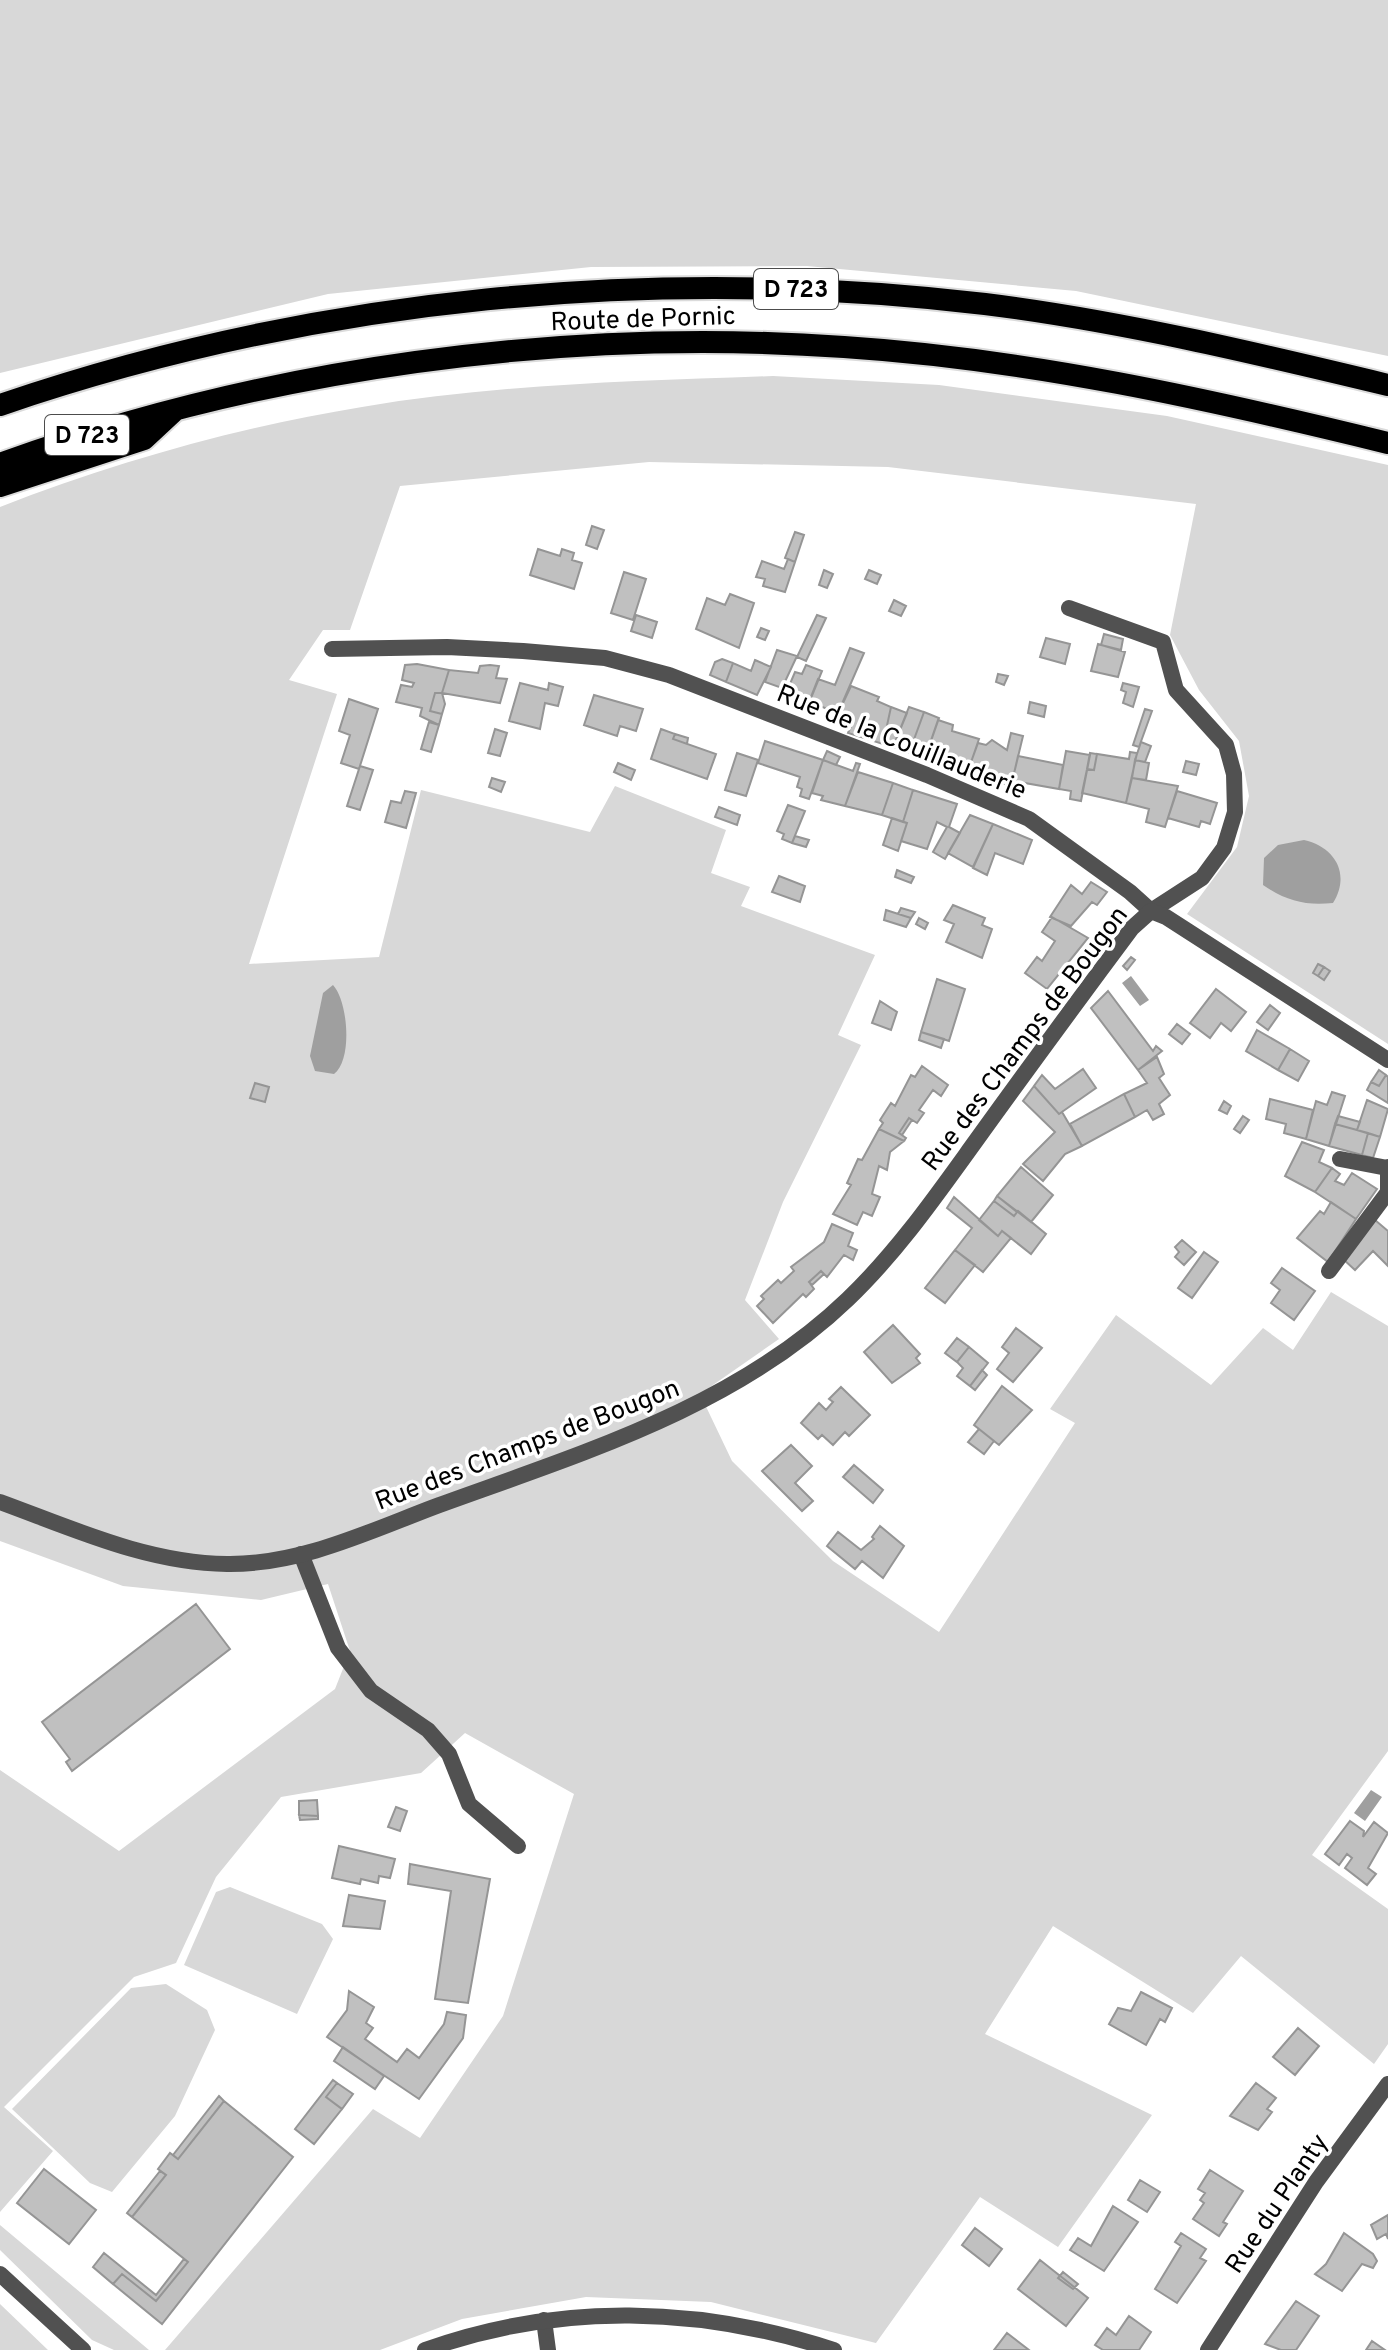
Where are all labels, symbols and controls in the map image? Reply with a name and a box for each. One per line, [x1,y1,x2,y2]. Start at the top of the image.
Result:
road number: D 723 [754,269,838,309]
street label: Route de Pornic [550,301,736,340]
road number: D 723 [45,415,129,455]
street label: Rue de la Couillauderie [771,678,1031,809]
street label: Rue des Champs de Bougon [916,900,1136,1179]
street label: Rue des Champs de Bougon [371,1373,685,1520]
street label: Rue du Planty [1219,2128,1337,2281]

